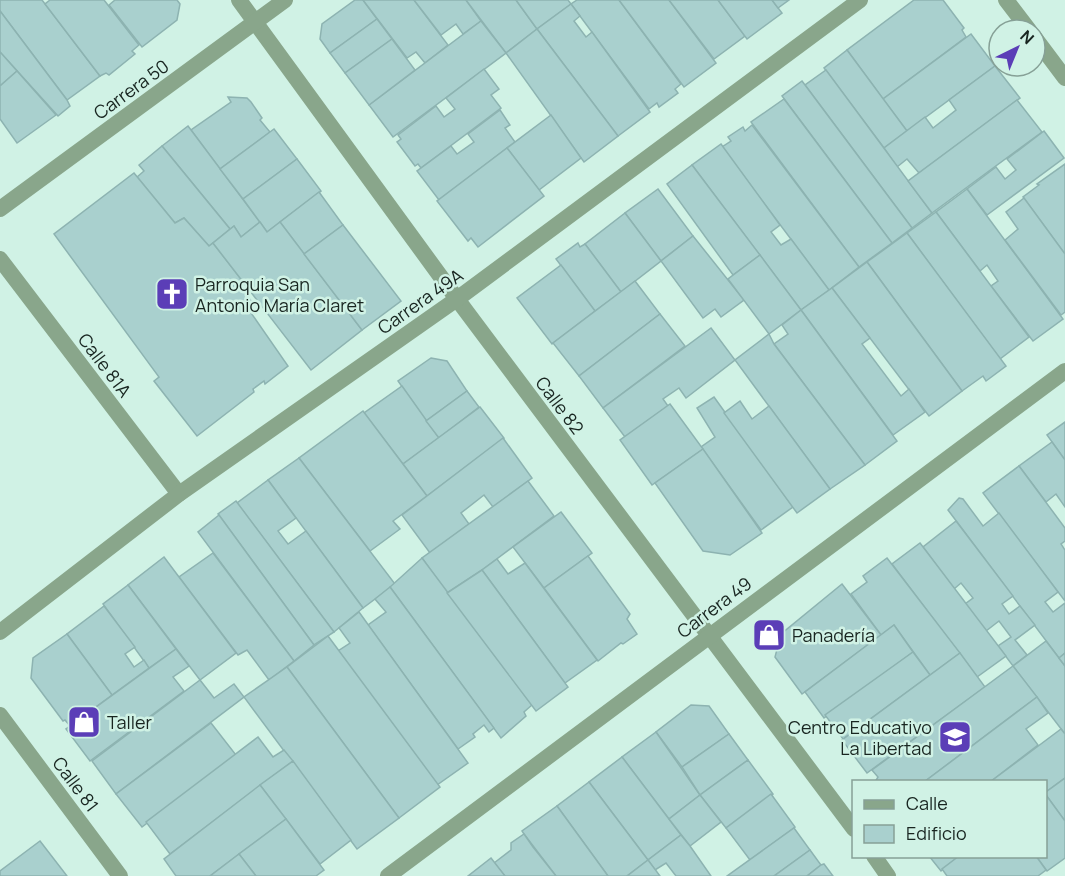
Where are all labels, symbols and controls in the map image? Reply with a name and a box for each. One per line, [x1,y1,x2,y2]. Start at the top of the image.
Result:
north arrow [987,18,1047,78]
text: N [1016,25,1039,49]
street label: Carrera 50 [89,54,173,124]
street label: Carrera 49A [373,262,468,339]
place label: Parroquia San Antonio María Claret [195,272,364,317]
church icon: Parroquia San Antonio María Claret [154,276,190,312]
street label: Calle 81A [73,328,137,402]
street label: Calle 82 [531,371,589,439]
street label: Carrera 49 [672,571,756,643]
shop icon: Panadería [751,617,787,653]
place label: Panadería [792,623,875,647]
shop icon: Taller [66,704,102,740]
place label: Taller [107,710,152,734]
place label: Centro Educativo La Libertad [788,715,932,760]
school or university icon: Centro Educativo La Libertad [937,719,973,755]
street label: Calle 81 [47,752,105,816]
legend [852,780,1047,858]
text: Calle [906,791,948,815]
text: Edificio [906,821,967,845]

